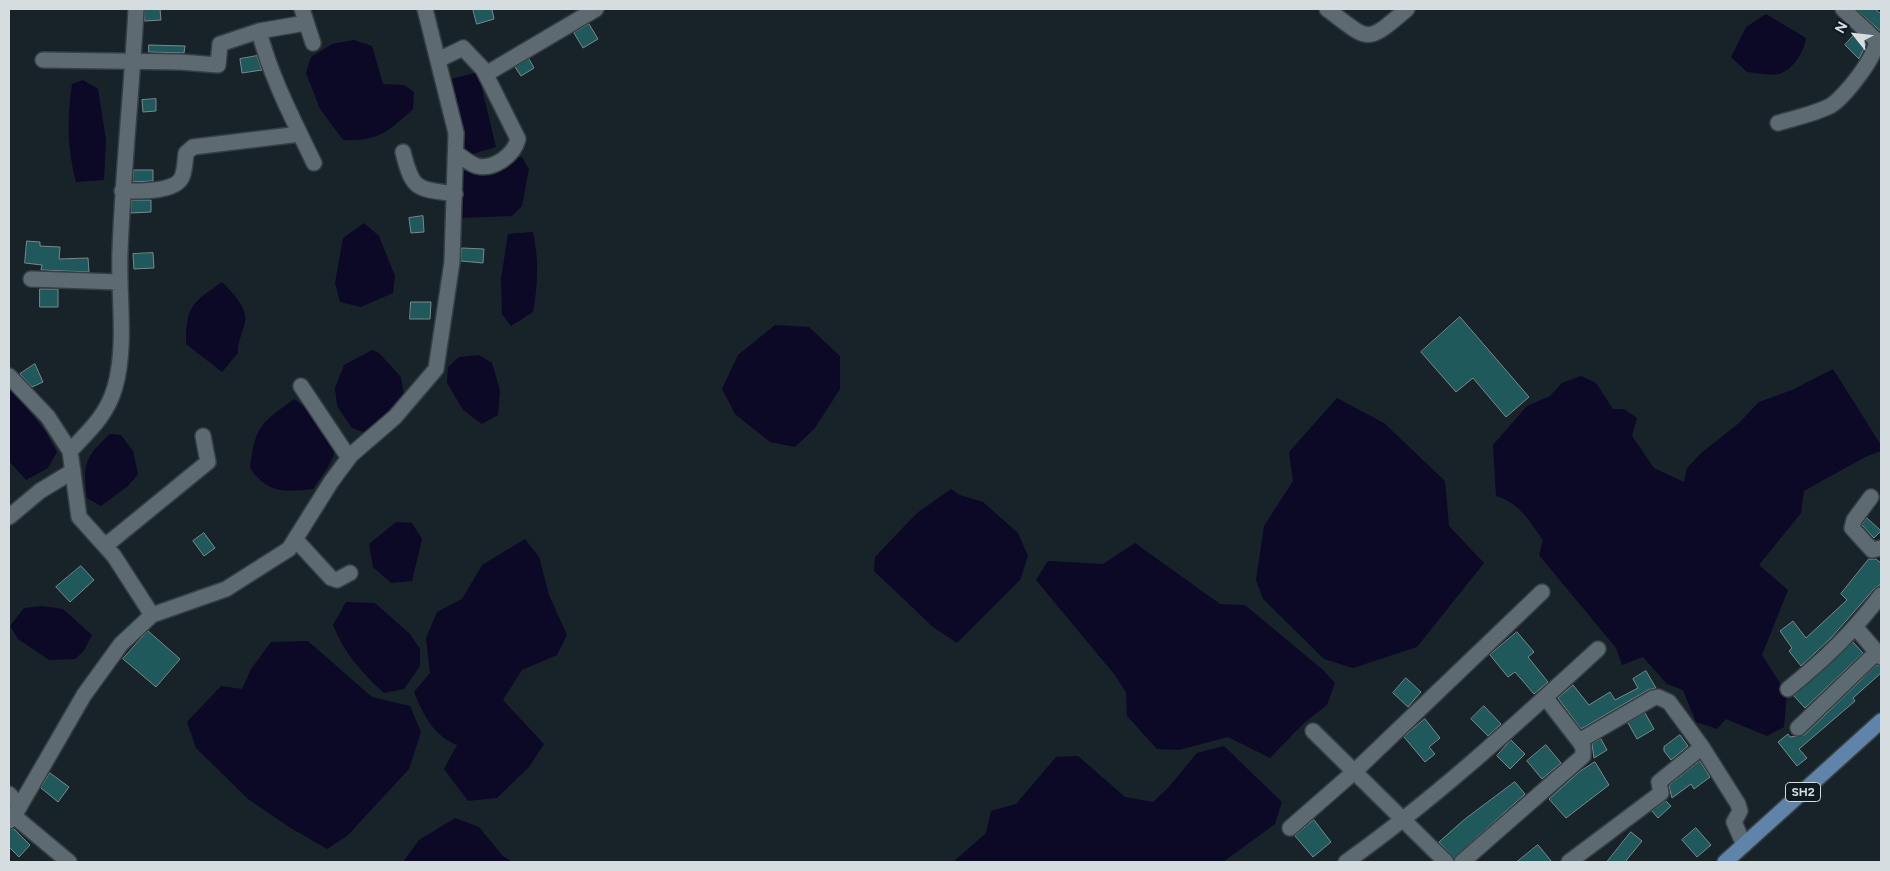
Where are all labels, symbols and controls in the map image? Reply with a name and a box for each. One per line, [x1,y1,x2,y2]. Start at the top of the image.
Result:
north arrow [1830,10,1880,60]
text: N [1831,19,1851,36]
road number: SH2 [1786,782,1820,802]

